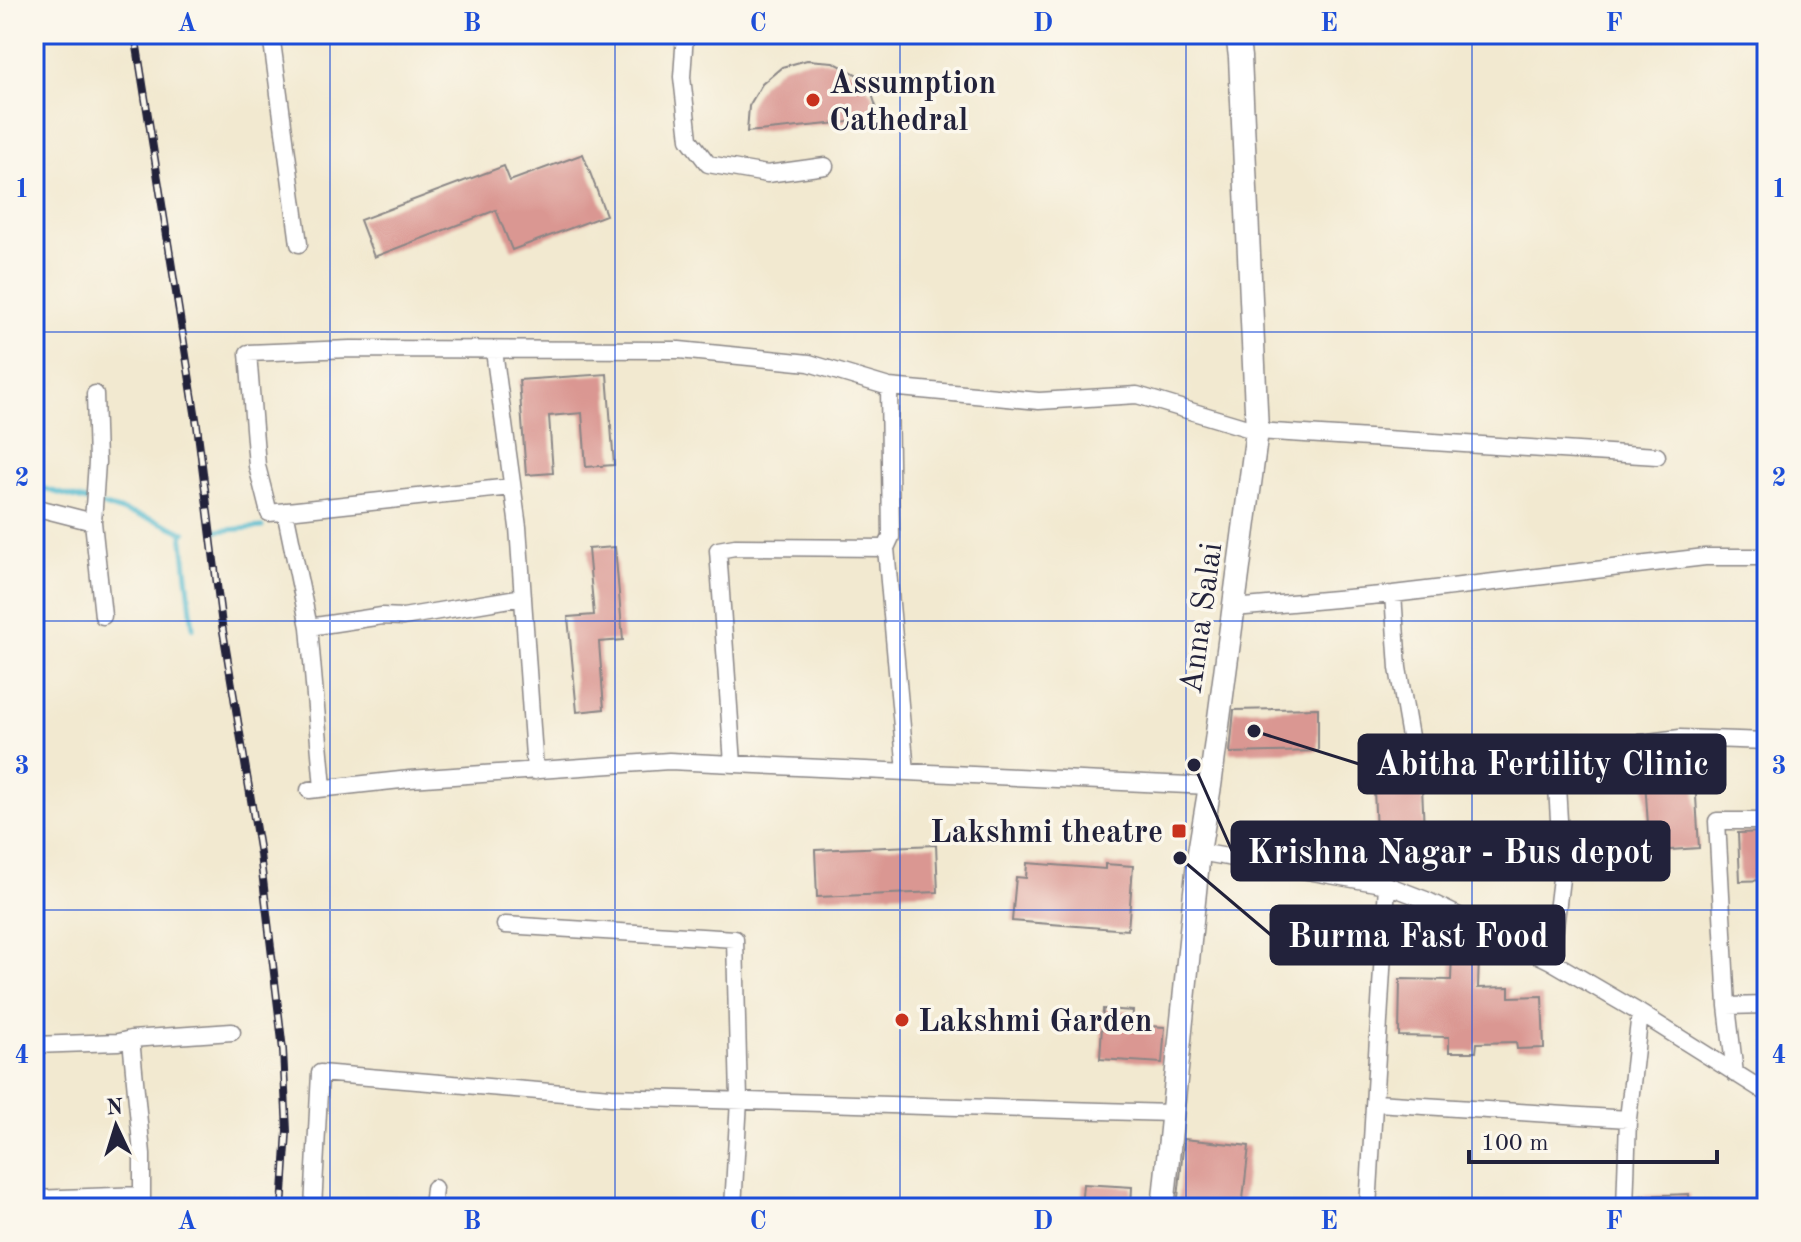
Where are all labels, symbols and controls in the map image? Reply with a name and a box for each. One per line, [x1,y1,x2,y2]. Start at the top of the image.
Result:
text: A [177,11,197,37]
text: B [463,11,481,37]
text: C [749,11,767,37]
text: D [1033,11,1053,37]
text: E [1320,11,1338,37]
text: F [1605,11,1623,37]
place label: Assumption Cathedral [829,69,996,138]
marker: Assumption Cathedral [804,91,822,109]
text: 1 [14,177,30,203]
text: 1 [1771,177,1787,203]
text: 2 [14,466,30,492]
text: 2 [1771,466,1787,492]
street label: Anna Salai [1177,541,1229,696]
callout: Abitha Fertility Clinic [1359,735,1725,793]
text: Abitha Fertility Clinic [1375,749,1709,783]
text: 3 [14,754,30,780]
text: 3 [1771,754,1787,780]
place label: Lakshmi theatre [930,818,1163,850]
marker: Lakshmi theatre [1170,822,1188,840]
callout: Krishna Nagar - Bus depot [1232,822,1669,880]
text: Krishna Nagar - Bus depot [1247,837,1653,871]
callout: Burma Fast Food [1271,906,1564,964]
text: Burma Fast Food [1288,921,1548,955]
place label: Lakshmi Garden [918,1007,1153,1039]
marker: Lakshmi Garden [893,1011,911,1029]
text: 4 [14,1043,30,1069]
text: 4 [1771,1043,1787,1069]
north arrow [76,1086,156,1166]
text: N [106,1096,124,1120]
scale bar [1469,1114,1717,1164]
text: 100 m [1481,1132,1549,1156]
text: A [177,1209,197,1235]
text: B [463,1209,481,1235]
text: C [749,1209,767,1235]
text: D [1033,1209,1053,1235]
text: E [1320,1209,1338,1235]
text: F [1605,1209,1623,1235]

